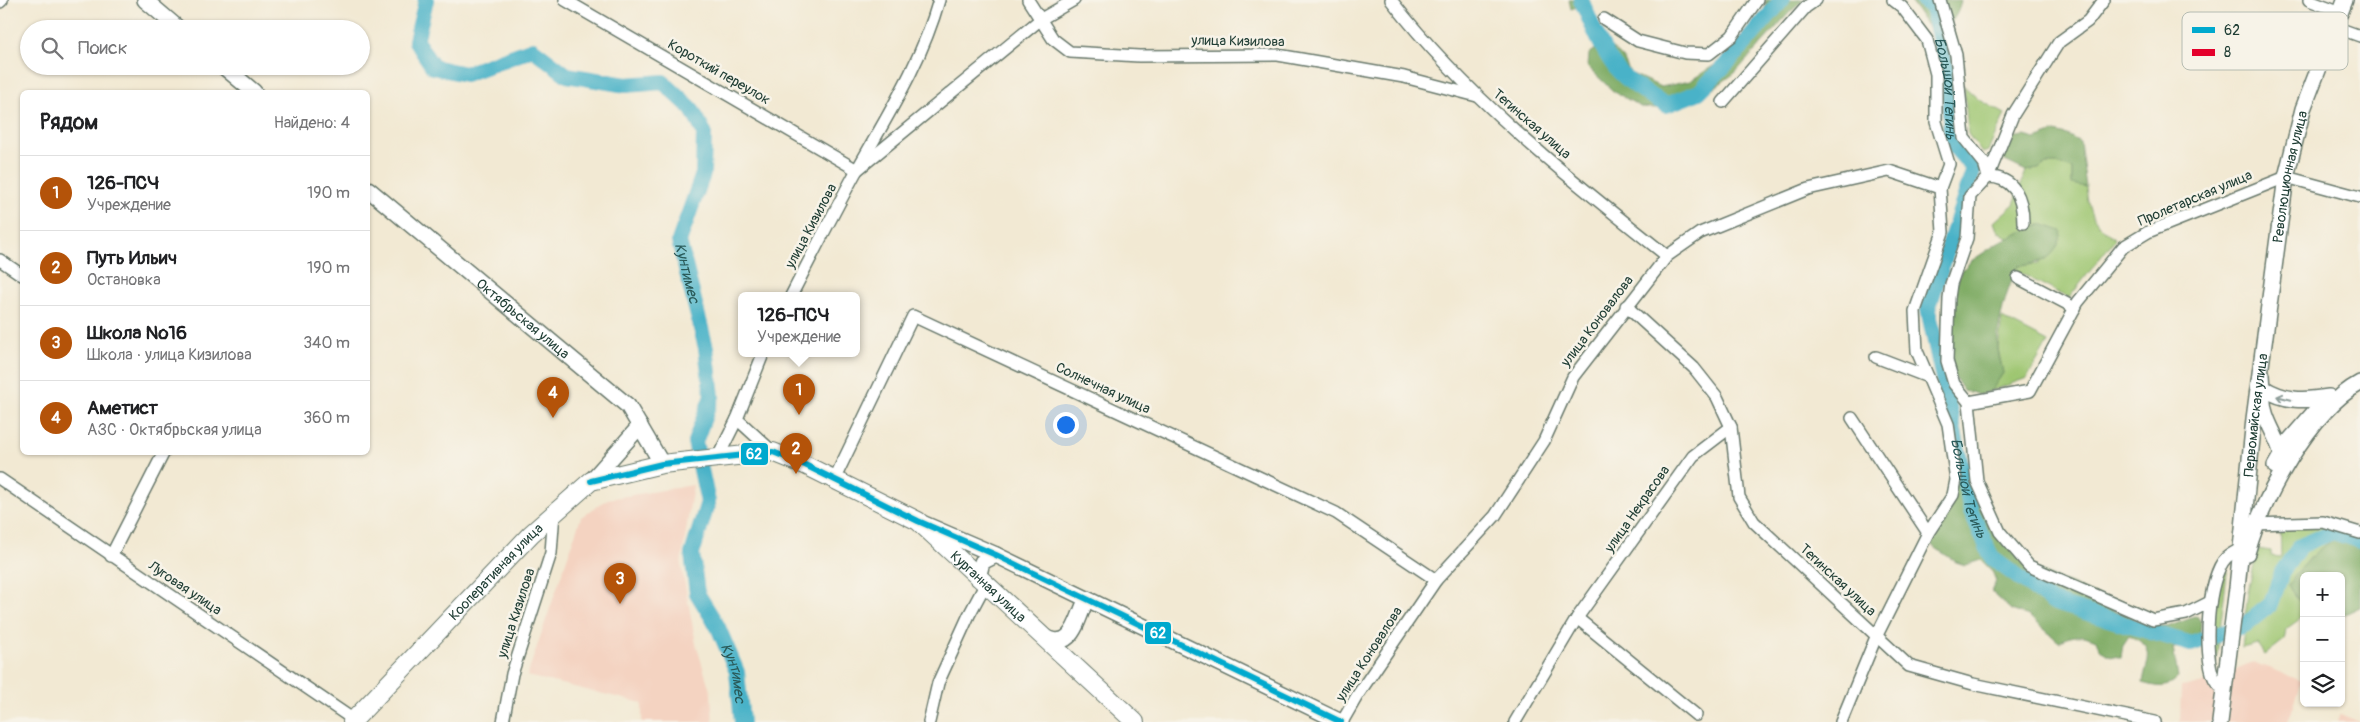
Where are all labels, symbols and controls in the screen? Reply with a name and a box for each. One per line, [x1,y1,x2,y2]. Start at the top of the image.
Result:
legend [2182,12,2348,70]
search box [20,20,370,75]
text: 62 [2224,22,2240,39]
street label: улица Кизилова [1190,32,1285,50]
icon: search [38,34,66,62]
water label: Большой Тегинь [1930,35,1960,140]
text: Поиск [78,36,128,60]
street label: Короткий переулок [665,36,773,108]
text: 8 [2224,44,2231,61]
street label: Тегинская улица [1489,85,1575,163]
text: Рядом [40,109,98,136]
street label: Революционная улица [2269,109,2311,244]
text: Найдено: 4 [274,113,350,133]
street label: Пролетарская улица [2135,166,2255,230]
text: 126-ПСЧ [87,171,159,195]
street label: улица Кизилова [781,181,840,272]
text: 1 [53,183,59,203]
text: 190 m [307,183,350,203]
text: Учреждение [87,195,171,215]
water label: Кунтимес [670,241,704,307]
text: Путь Ильич [87,246,177,270]
text: 2 [52,258,60,278]
text: 190 m [307,258,350,278]
text: Остановка [87,270,161,290]
street label: улица Коновалова [1557,272,1637,371]
street label: Октябрьская улица [473,275,573,362]
popup [738,292,860,357]
text: 126-ПСЧ [757,303,829,327]
text: Школа №16 [87,321,187,345]
text: Учреждение [757,327,841,347]
text: 3 [52,333,60,353]
text: 340 m [303,333,350,353]
text: Школа · улица Кизилова [87,345,252,365]
street label: Первомайская улица [2240,352,2271,478]
street label: Солнечная улица [1053,359,1153,417]
pin: 1 [783,374,815,415]
pin: 4 [537,377,569,418]
one-way arrow [2276,393,2292,402]
text: Аметист [87,396,158,420]
text: 4 [51,408,61,428]
text: 360 m [303,408,350,428]
your location [1053,412,1079,438]
text: АЗС · Октябрьская улица [87,420,262,440]
pin: 2 [780,433,812,474]
water label: Большой Тегинь [1946,436,1991,541]
line badge: 62 [740,442,769,466]
text: 62 [746,446,762,463]
street label: улица Некрасова [1600,462,1673,556]
street label: Кооперативная улица [445,519,546,624]
street label: Тегинская улица [1796,540,1880,620]
street label: Курганная улица [947,547,1030,625]
street label: Луговая улица [144,557,225,619]
pin: 3 [604,563,636,604]
street label: улица Кизилова [493,566,539,661]
map controls [2300,572,2345,707]
button: + [2300,572,2345,617]
street label: улица Коновалова [1331,603,1406,705]
button: − [2300,617,2345,662]
line badge: 62 [1144,621,1172,645]
text: 62 [1150,625,1166,642]
water label: Кунтимес [716,640,750,705]
button: layers [2300,662,2345,707]

